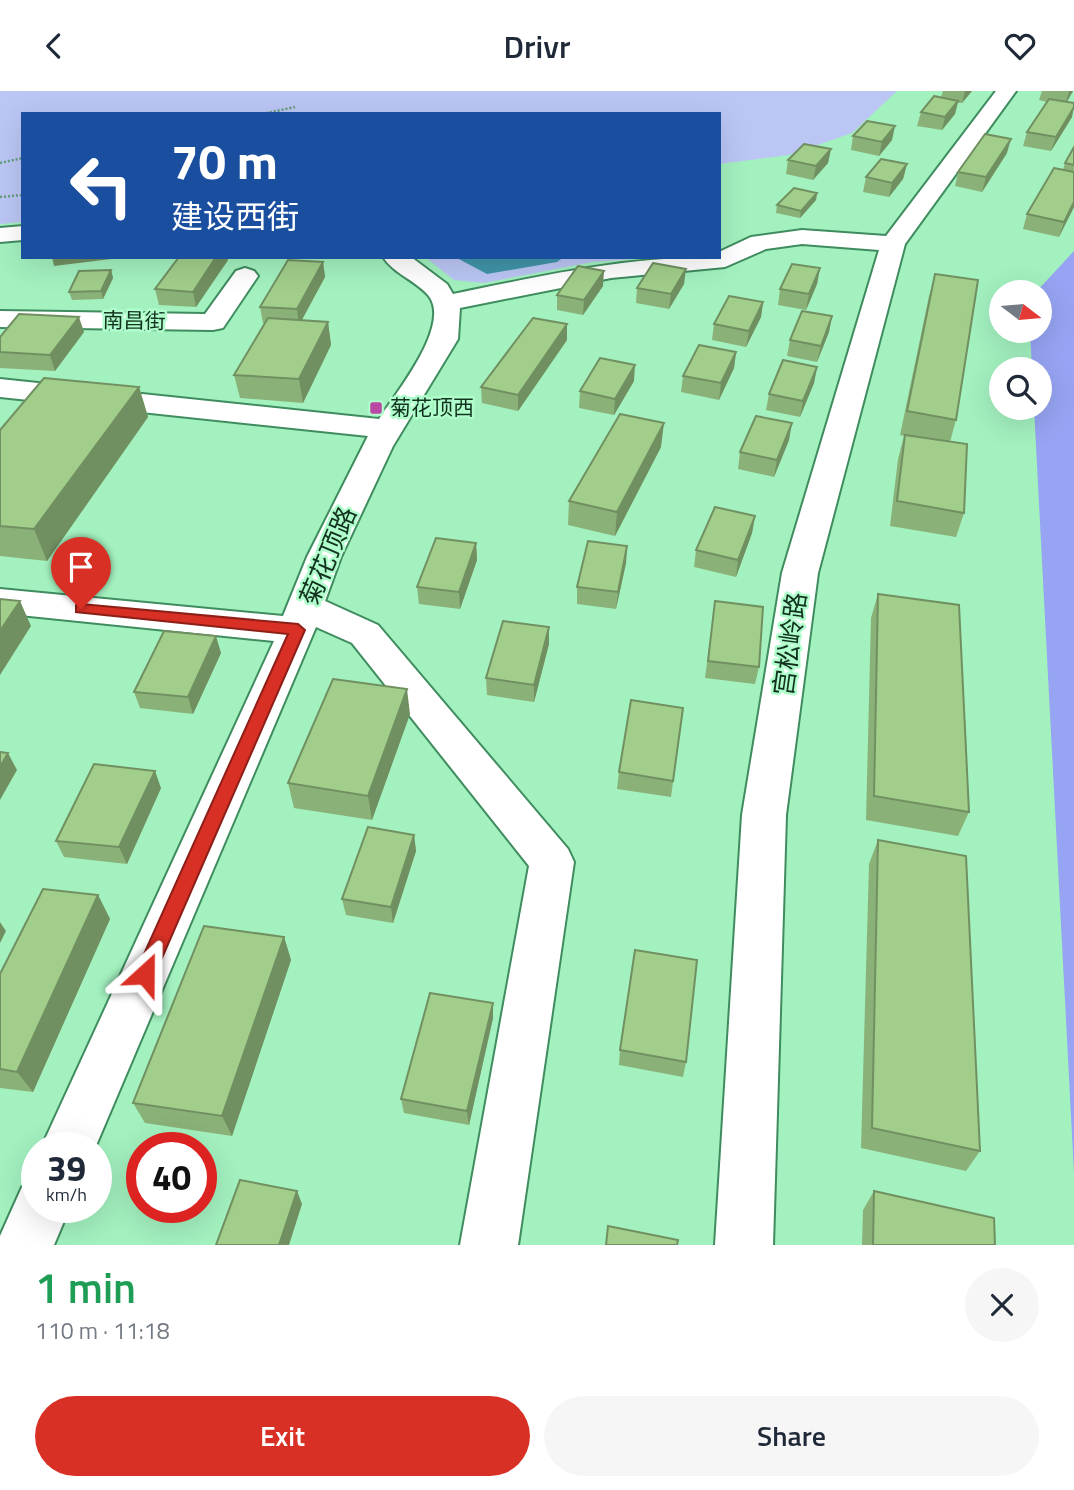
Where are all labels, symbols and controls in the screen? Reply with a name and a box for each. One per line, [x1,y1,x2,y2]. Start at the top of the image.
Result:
text: Drivr [503,22,571,70]
icon: back [35,27,73,65]
icon: heart [1001,27,1039,65]
text: 70 m [171,123,278,198]
icon: left [56,140,147,231]
text: 建设西街 [171,192,299,240]
north arrow [989,280,1052,343]
map controls [989,280,1052,420]
street label: 南昌街 [102,303,166,337]
button: search [989,357,1052,420]
place label: 菊花顶西 [390,391,474,423]
marker: 菊花顶西 [368,400,384,416]
street label: 菊花顶路 [289,500,366,611]
pin [51,537,111,609]
icon: arrive [62,548,100,586]
street label: 宫松岭路 [763,590,816,698]
position arrow [108,937,182,1011]
speed limit sign: 40 [126,1132,217,1223]
text: 39 [47,1141,86,1195]
text: km/h [46,1181,87,1208]
text: 1 min [35,1255,136,1319]
button: close [965,1268,1039,1342]
text: 110 m · 11:18 [35,1313,170,1348]
button: Exit [35,1396,530,1476]
button: Share [544,1396,1039,1476]

